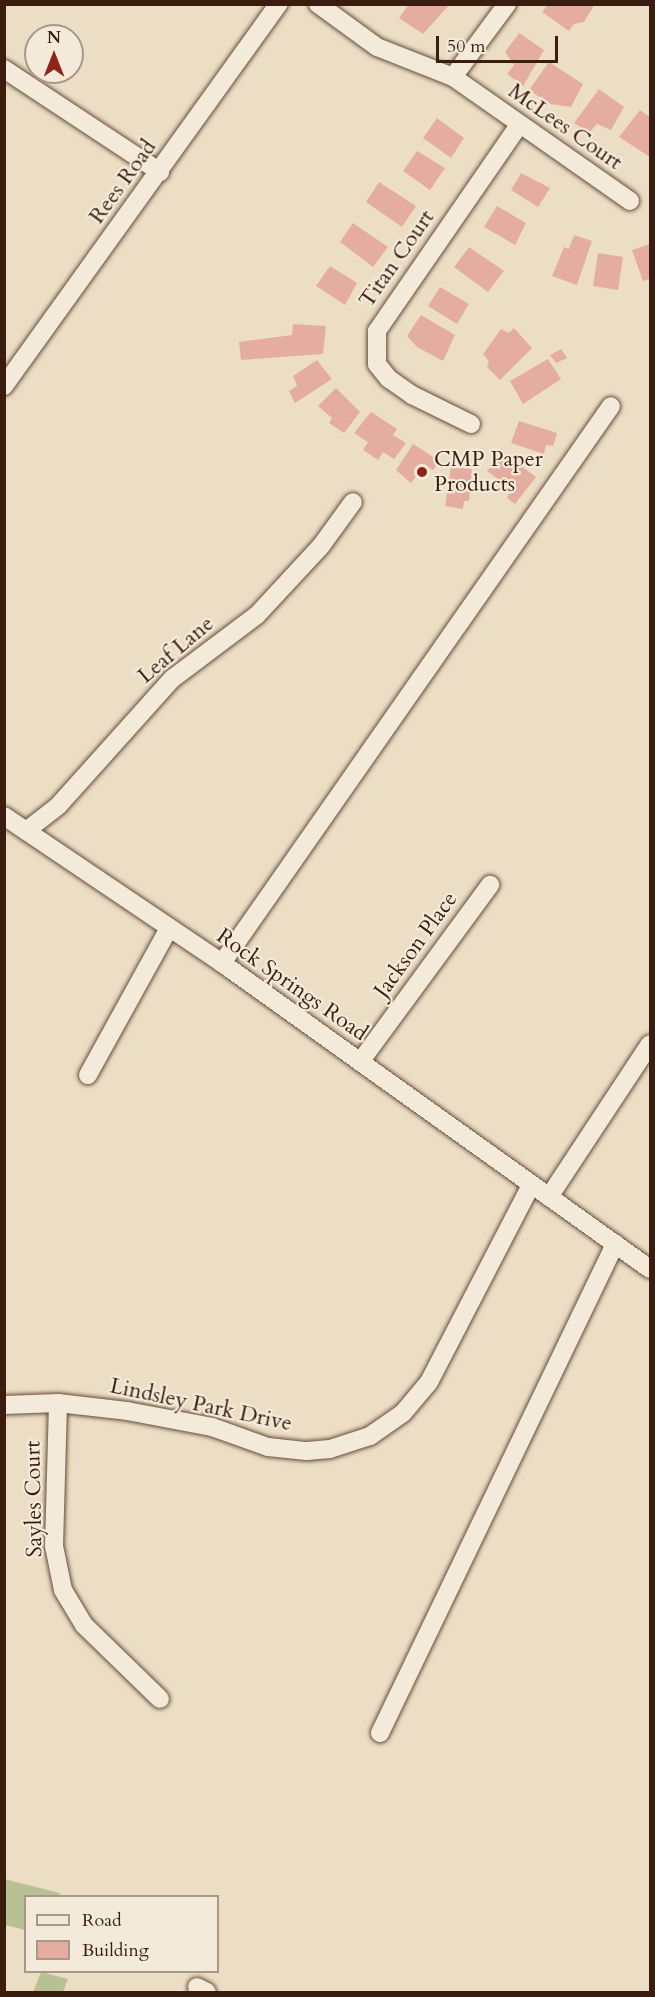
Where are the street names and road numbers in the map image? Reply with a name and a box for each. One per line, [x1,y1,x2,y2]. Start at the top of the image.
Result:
street label: McLees Court [503,78,627,176]
street label: Rees Road [84,135,162,229]
street label: Titan Court [354,205,440,313]
street label: Leaf Lane [133,611,219,689]
street label: Jackson Place [369,887,463,1003]
street label: Rock Springs Road [211,923,373,1047]
street label: Lindsley Park Drive [107,1373,295,1437]
street label: Sayles Court [20,1440,48,1558]

